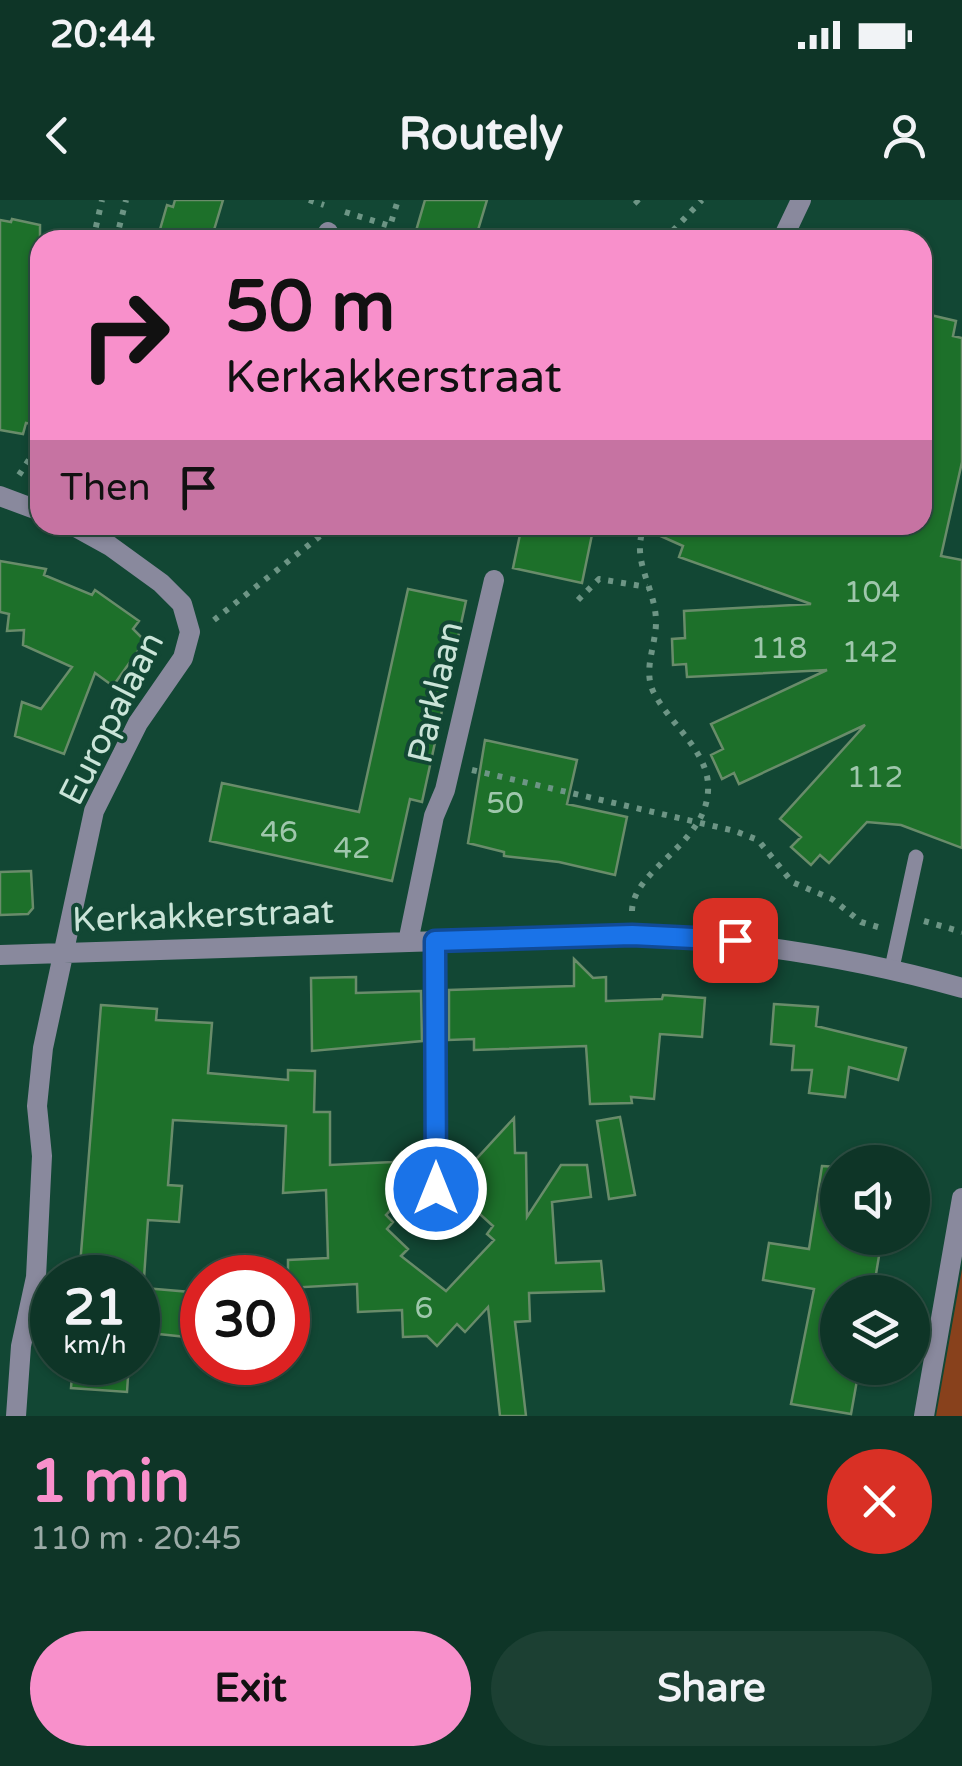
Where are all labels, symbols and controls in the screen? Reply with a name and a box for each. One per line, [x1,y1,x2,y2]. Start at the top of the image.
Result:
text: 20:44 [50,12,155,58]
icon: back [30,108,85,163]
text: Routely [399,108,563,162]
icon: person [877,108,932,163]
text: 50 m [225,266,395,350]
icon: right [60,270,190,400]
text: Kerkakkerstraat [225,351,562,405]
icon: arrive [171,460,226,515]
text: Then [60,465,151,511]
house number: 104 [844,574,900,611]
street label: Parklaan [399,617,473,767]
street label: Europalaan [50,625,173,812]
house number: 118 [751,630,807,667]
house number: 142 [842,634,898,671]
house number: 112 [847,759,903,796]
house number: 50 [486,785,524,822]
house number: 46 [260,814,298,851]
house number: 42 [333,830,371,867]
street label: Kerkakkerstraat [71,890,335,942]
pin [693,898,778,983]
icon: arrive [708,913,763,968]
position arrow [384,1137,488,1241]
map controls [820,1145,930,1385]
button: sound [820,1145,930,1255]
speed limit sign: 30 [180,1255,310,1385]
button: layers [820,1275,930,1385]
text: 21 [64,1278,126,1338]
house number: 6 [415,1290,433,1327]
text: km/h [64,1330,126,1360]
text: 1 min [30,1446,190,1518]
button: close [827,1449,932,1554]
text: 110 m · 20:45 [30,1520,242,1558]
button: Exit [30,1631,471,1746]
button: Share [491,1631,932,1746]

